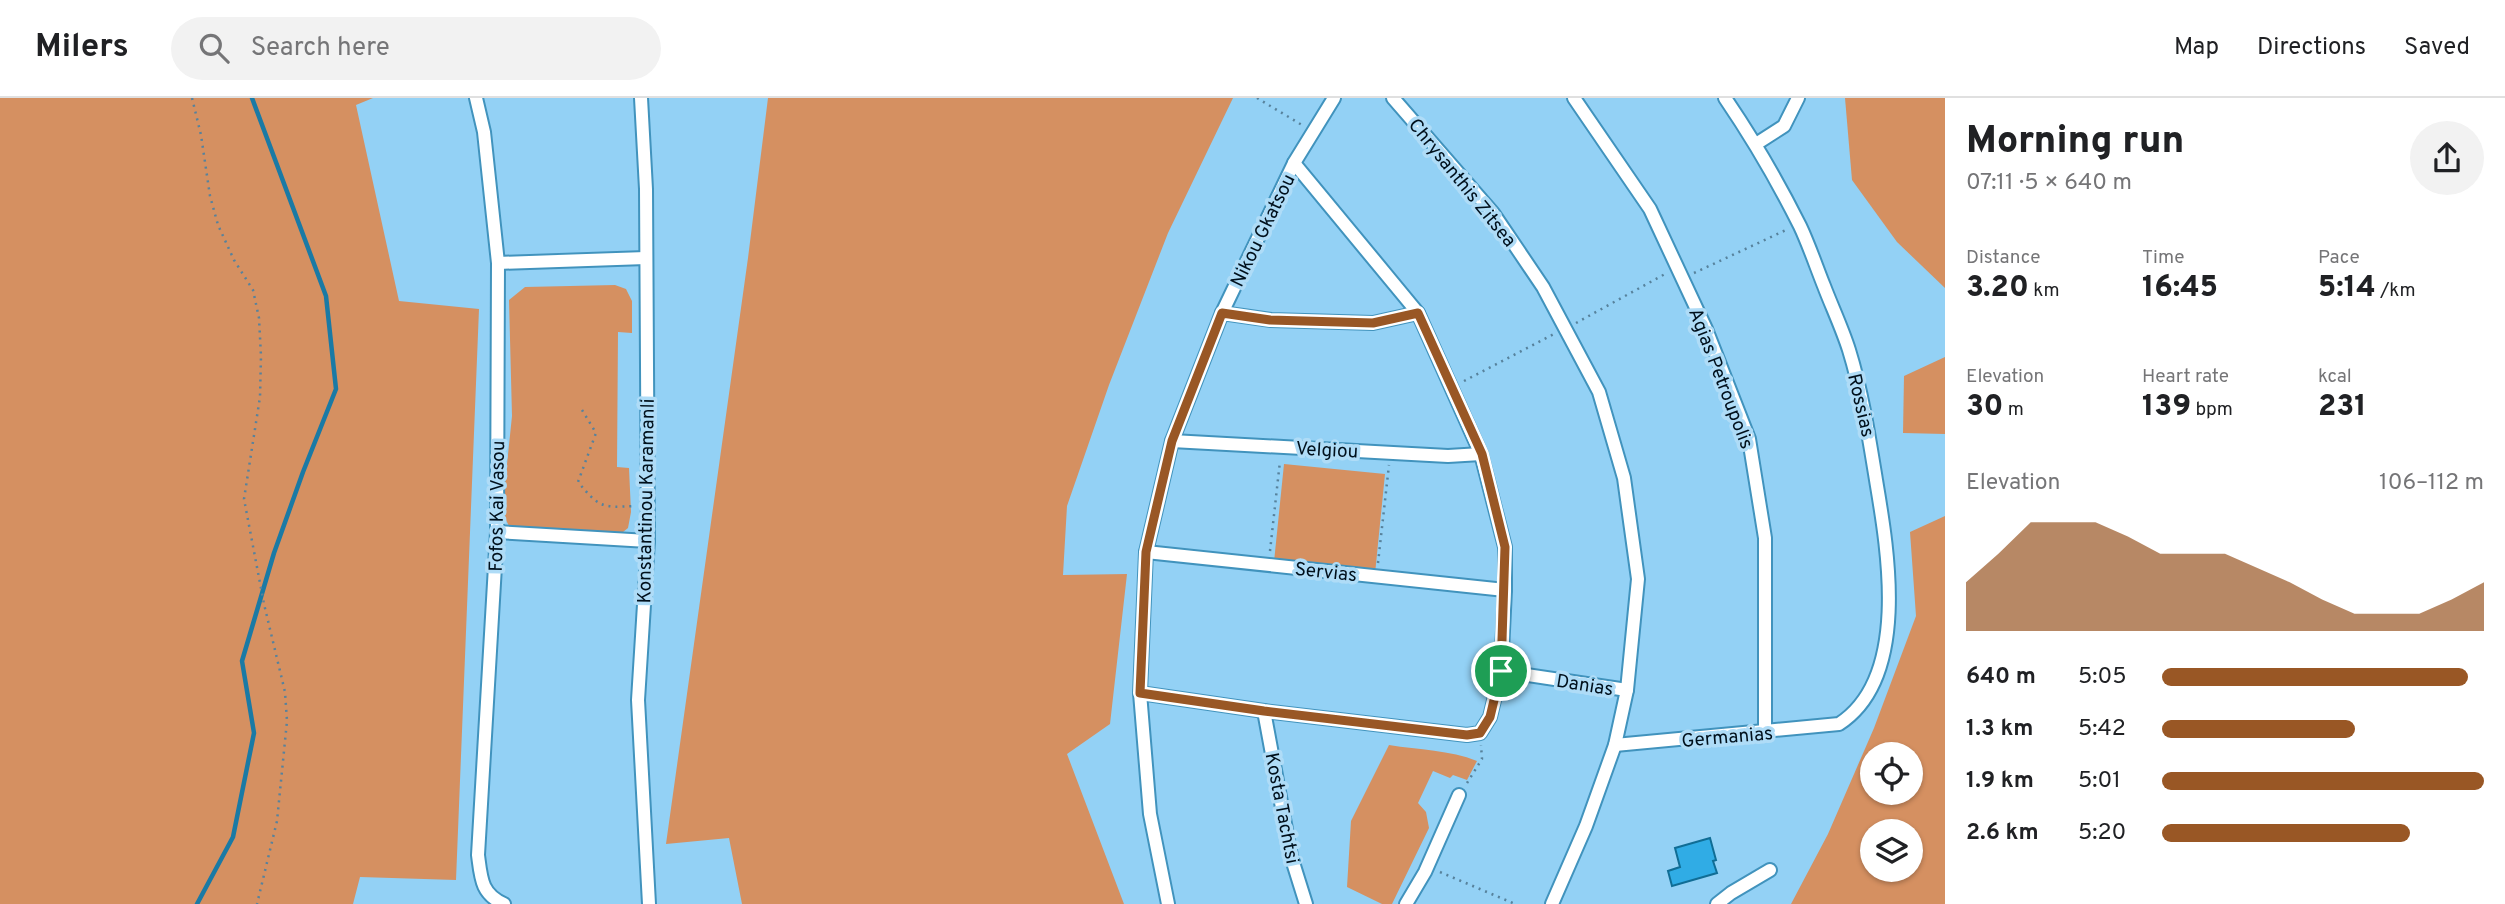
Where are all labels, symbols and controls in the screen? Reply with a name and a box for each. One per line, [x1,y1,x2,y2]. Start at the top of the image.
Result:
search box [171,17,661,80]
text: Milers [35,27,129,69]
icon: search [195,29,233,67]
text: Search here [251,32,390,65]
text: Map [2174,33,2219,63]
text: Directions [2257,33,2366,63]
text: Saved [2404,33,2470,63]
street label: Chrysanthis Zitsea [1402,114,1521,252]
text: Morning run [1966,118,2184,167]
button: share [2410,121,2484,195]
text: 07:11 · 5 × 640 m [1966,169,2132,198]
street label: Nikou Gkatsou [1226,170,1302,291]
text: Distance [1966,246,2041,270]
text: Time [2142,246,2185,270]
text: Pace [2318,246,2360,270]
text: 3.20 [1966,270,2029,307]
text: 16:45 [2142,270,2218,307]
text: 5:14 [2318,270,2376,307]
text: km [2029,279,2060,303]
text: /km [2376,279,2416,303]
street label: Agias Petroupolis [1682,305,1758,452]
text: Elevation [1966,365,2044,389]
text: Heart rate [2142,365,2229,389]
text: kcal [2318,365,2352,389]
street label: Rossias [1841,372,1879,439]
text: 30 [1966,389,2003,426]
text: 139 [2142,389,2191,426]
text: 231 [2318,389,2367,426]
street label: Konstantinou Karamanli [633,398,661,604]
text: m [2003,398,2024,422]
text: bpm [2191,398,2233,422]
street label: Velgiou [1295,437,1359,465]
street label: Fofos Kai Vasou [485,440,511,572]
text: Elevation [1966,469,2061,498]
text: 106–112 m [2379,469,2484,498]
street label: Servias [1293,558,1358,588]
pin [1471,641,1531,701]
icon: arrive [1482,652,1520,690]
text: 640 m [1966,663,2036,692]
text: 5:05 [2078,663,2127,692]
street label: Danias [1555,670,1615,702]
text: 1.3 km [1966,715,2033,744]
text: 5:42 [2078,715,2126,744]
street label: Germanias [1680,722,1774,754]
map controls [1860,742,1923,882]
button: locate [1860,742,1923,805]
street label: Kosta Tachtsi [1259,751,1304,866]
text: 1.9 km [1966,767,2034,796]
text: 5:01 [2078,767,2121,796]
button: layers [1860,819,1923,882]
text: 2.6 km [1966,819,2039,848]
text: 5:20 [2078,819,2126,848]

